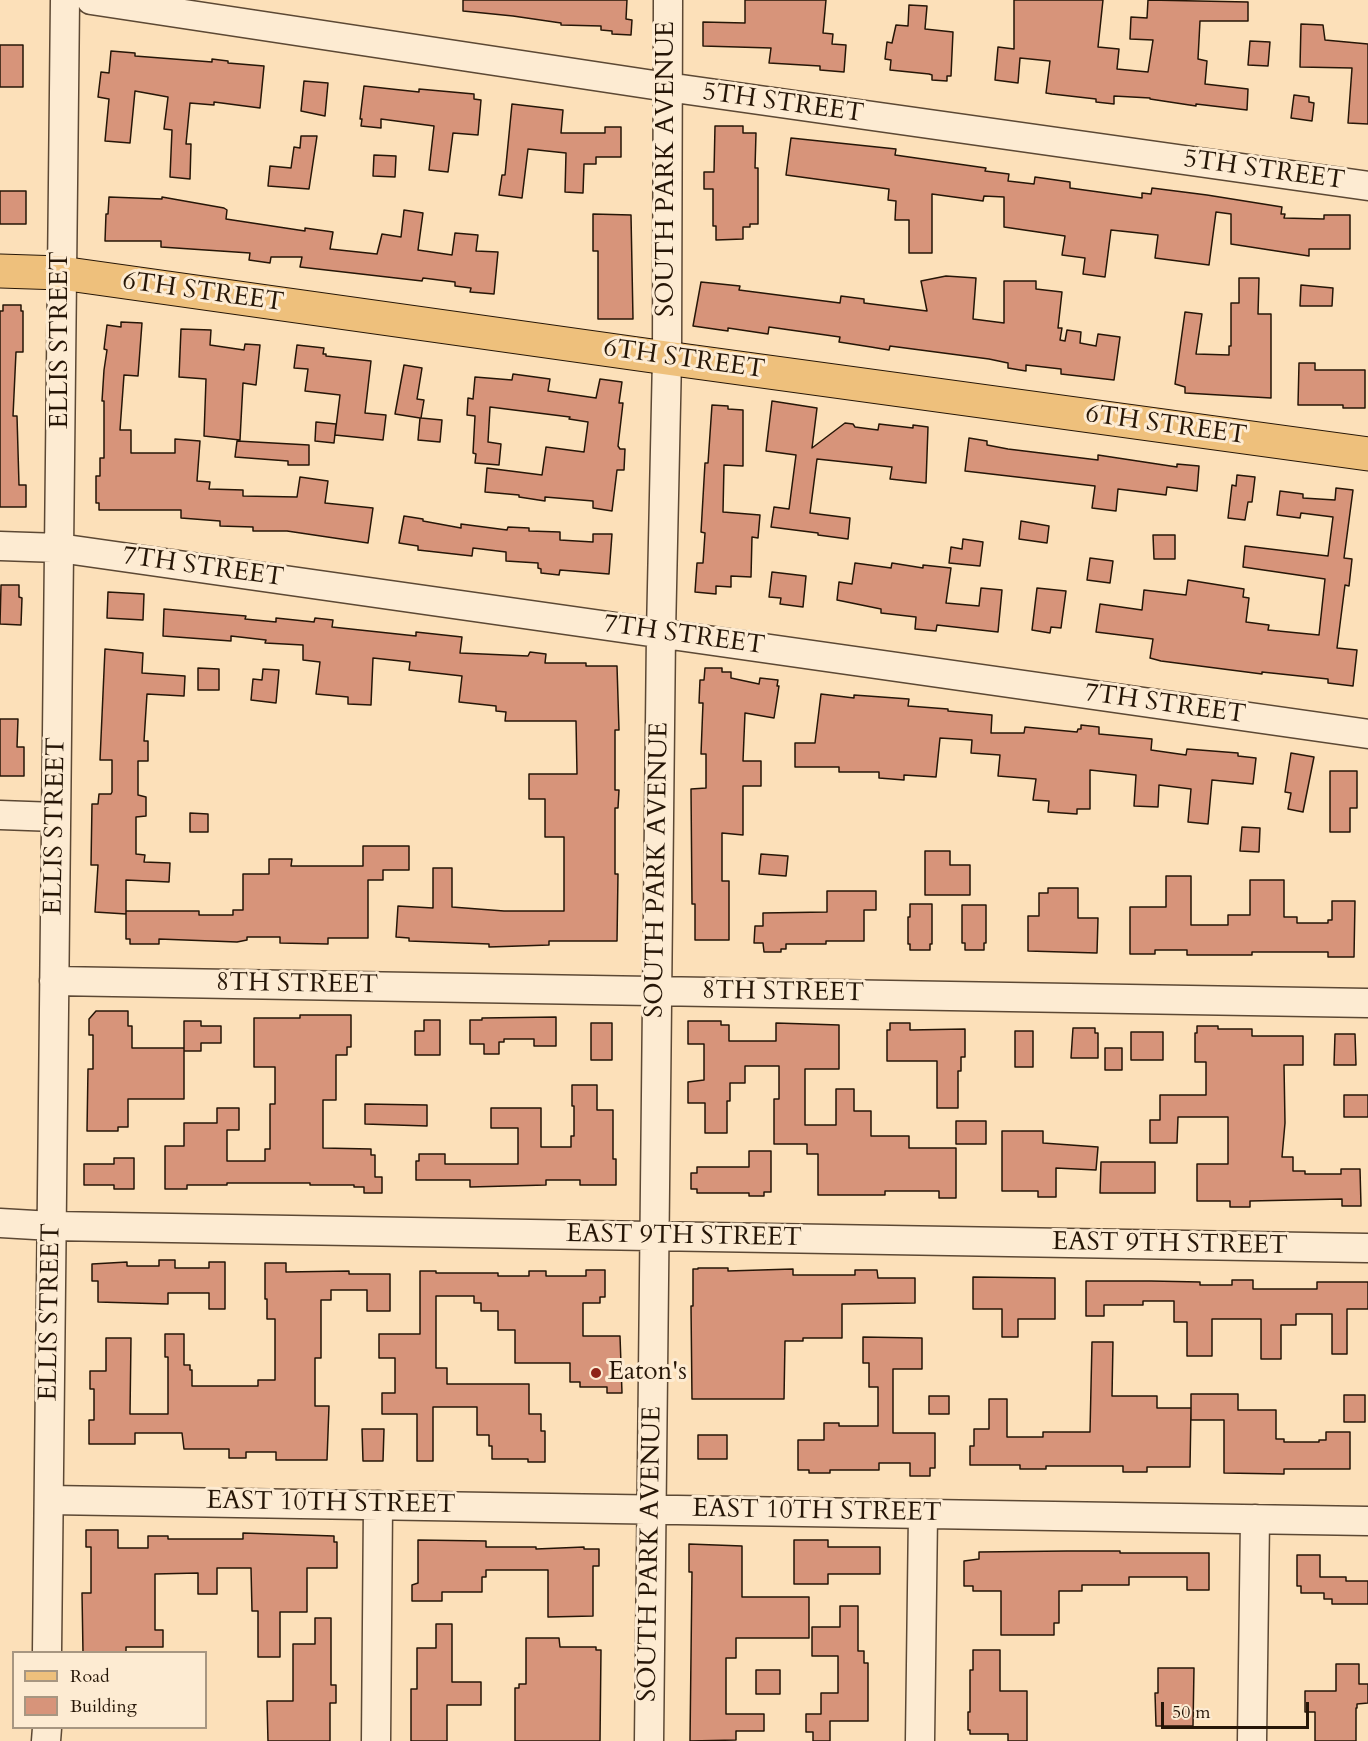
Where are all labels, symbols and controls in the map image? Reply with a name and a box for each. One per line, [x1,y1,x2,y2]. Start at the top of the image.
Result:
street label: SOUTH PARK AVENUE [651,21,683,317]
street label: 5TH STREET [700,77,866,131]
street label: 5TH STREET [1181,144,1347,198]
street label: ELLIS STREET [45,251,77,429]
street label: 6TH STREET [120,266,286,320]
street label: 6TH STREET [601,333,767,387]
street label: 6TH STREET [1083,399,1249,453]
street label: 7TH STREET [120,541,286,595]
street label: 7TH STREET [601,609,767,663]
street label: 7TH STREET [1082,678,1248,732]
street label: SOUTH PARK AVENUE [640,722,676,1018]
street label: ELLIS STREET [39,737,73,915]
street label: 8TH STREET [216,968,378,1002]
street label: 8TH STREET [702,976,864,1010]
street label: EAST 9TH STREET [566,1219,802,1255]
street label: ELLIS STREET [34,1223,68,1401]
street label: EAST 9TH STREET [1052,1227,1288,1263]
place label: Eaton's [608,1357,687,1389]
marker: Eaton's [589,1366,603,1380]
street label: SOUTH PARK AVENUE [633,1406,669,1702]
street label: EAST 10TH STREET [206,1486,456,1522]
street label: EAST 10TH STREET [692,1494,942,1530]
legend [12,1651,207,1729]
text: Road [70,1664,110,1689]
scale bar [1164,1690,1312,1728]
text: Building [70,1694,137,1719]
text: 50 m [1172,1700,1211,1725]

